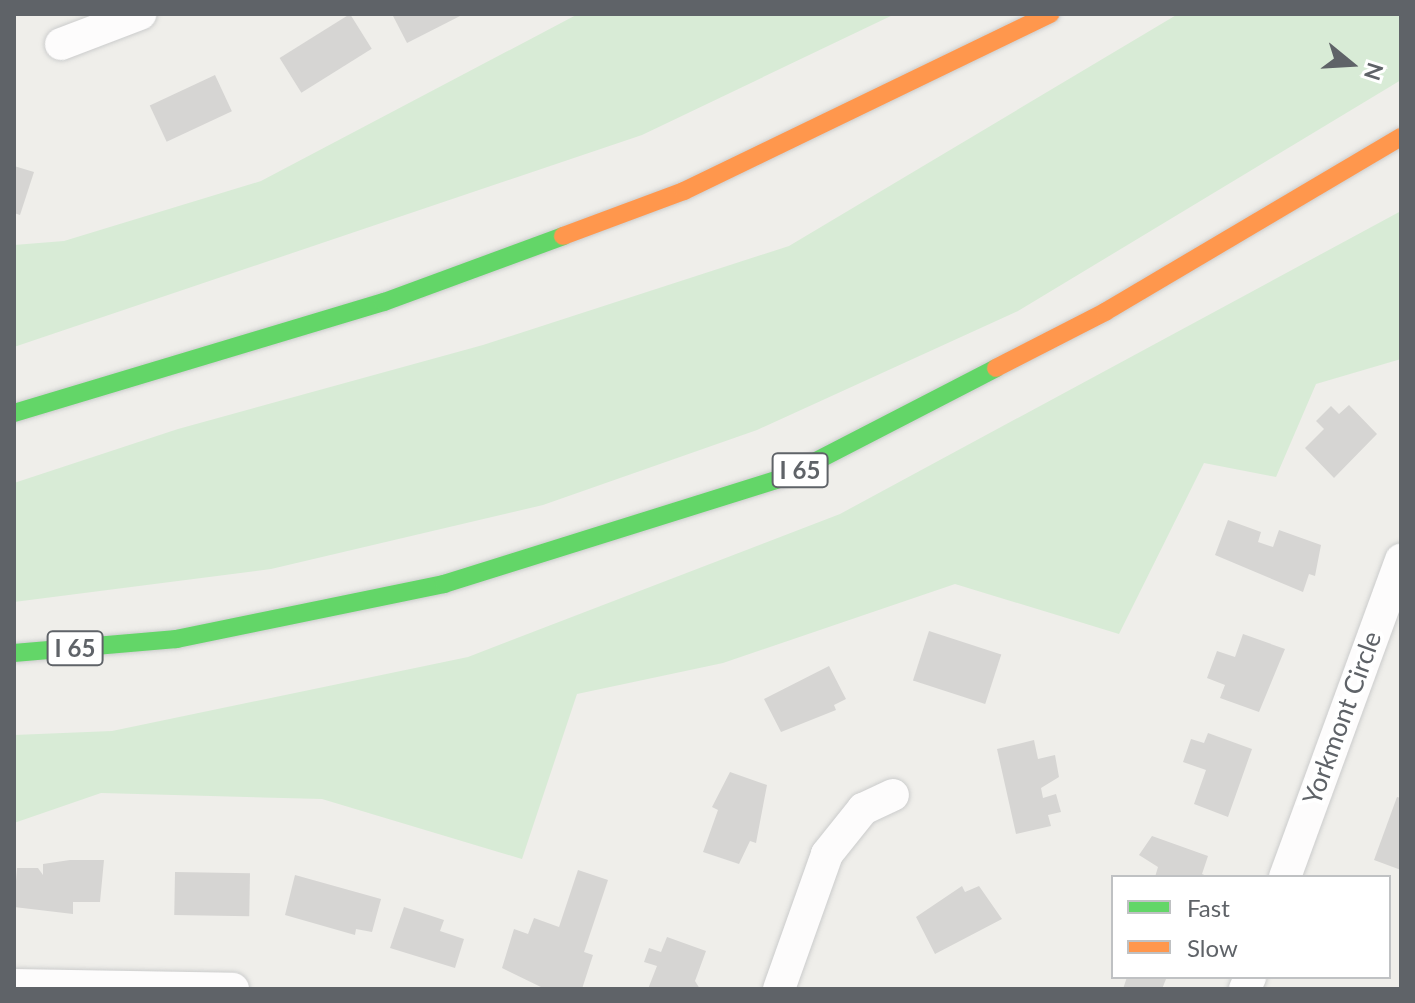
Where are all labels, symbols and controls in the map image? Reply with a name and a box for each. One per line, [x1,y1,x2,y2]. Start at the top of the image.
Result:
north arrow [1311,24,1391,104]
text: N [1359,59,1390,84]
road number: I 65 [770,450,830,490]
street label: Yorkmont Circle [1296,627,1388,809]
road number: I 65 [45,628,105,668]
legend [1111,875,1391,979]
text: Fast [1187,893,1230,922]
text: Slow [1187,933,1238,962]

